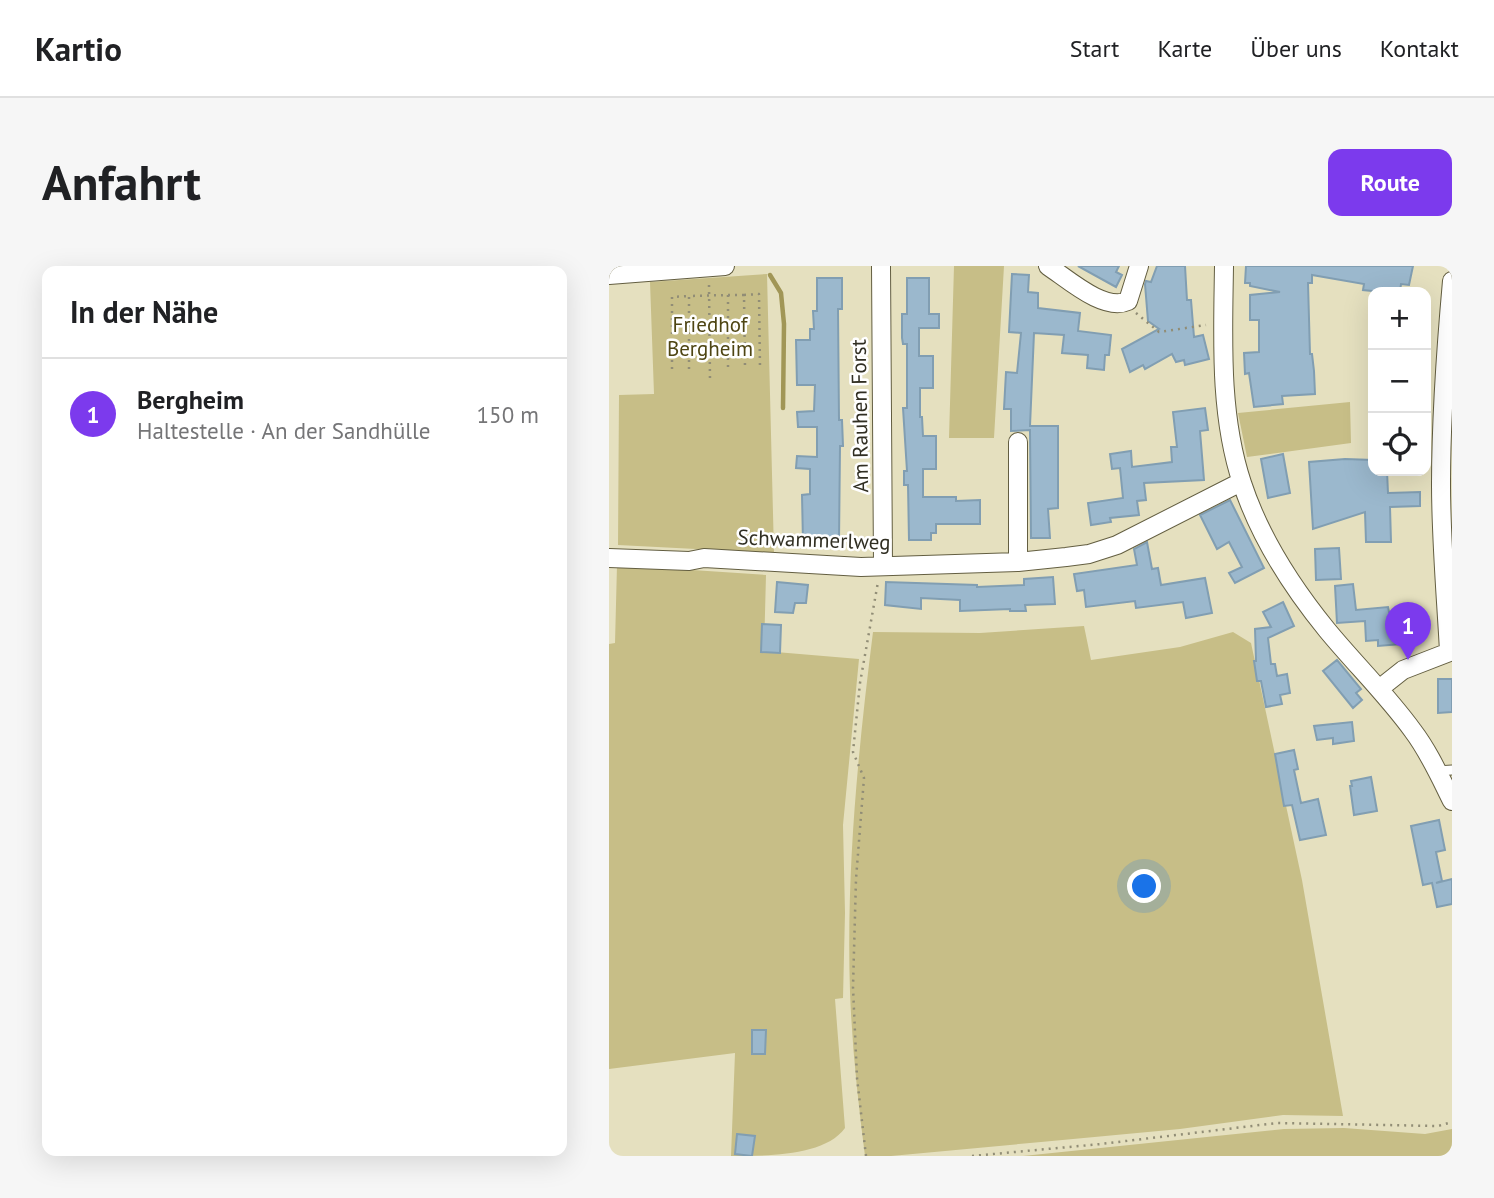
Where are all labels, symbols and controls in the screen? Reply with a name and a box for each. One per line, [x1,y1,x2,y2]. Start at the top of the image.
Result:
text: Kartio [35,27,122,70]
text: Start [1070,33,1119,64]
text: Karte [1157,33,1212,64]
text: Über uns [1250,33,1342,64]
text: Kontakt [1380,33,1459,64]
button: Route [1328,149,1452,216]
text: Anfahrt [42,150,201,214]
map controls [1368,287,1431,476]
button: + [1368,287,1431,350]
text: In der Nähe [70,292,218,331]
park label: Friedhof Bergheim [667,311,753,362]
street label: Am Rauhen Forst [845,339,874,493]
button: − [1368,350,1431,413]
text: Bergheim [137,383,244,416]
text: 1 [86,400,100,429]
text: 150 m [477,400,539,429]
button: locate [1368,413,1431,476]
text: Haltestelle · An der Sandhülle [137,416,430,445]
street label: Schwammerlweg [737,523,891,556]
pin: 1 [1385,602,1431,660]
your location [1127,869,1161,903]

